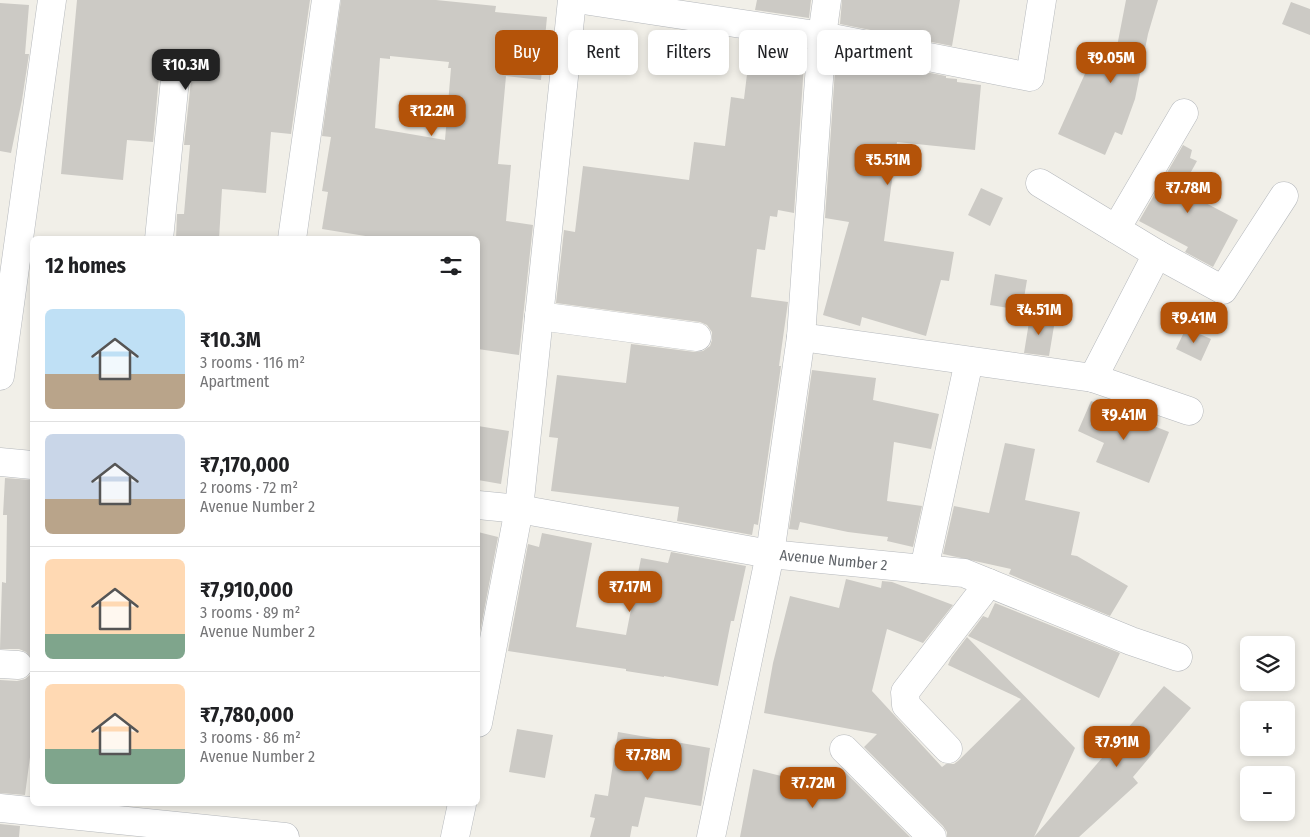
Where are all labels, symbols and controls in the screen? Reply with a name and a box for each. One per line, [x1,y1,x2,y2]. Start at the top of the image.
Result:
chip: Buy [495,30,558,75]
chip: Rent [568,30,638,75]
chip: Filters [648,30,729,75]
chip: New [739,30,807,75]
chip: Apartment [817,30,931,75]
pin: ₹9.05M [1070,42,1152,84]
pin: ₹10.3M [145,48,227,91]
text: ₹9.05M [1087,48,1135,67]
text: ₹10.3M [163,55,209,74]
pin: ₹12.2M [391,94,473,137]
text: ₹12.2M [410,101,454,120]
pin: ₹5.51M [847,144,929,186]
text: ₹5.51M [866,150,910,169]
pin: ₹7.78M [1147,172,1229,214]
text: ₹7.78M [1166,178,1210,197]
icon: filters [437,252,465,280]
text: 12 homes [45,253,126,279]
pin: ₹4.51M [998,294,1080,336]
text: ₹4.51M [1017,300,1061,319]
pin: ₹9.41M [1153,302,1235,344]
text: ₹9.41M [1172,308,1216,327]
text: ₹10.3M [200,327,261,353]
icon: home [85,329,145,389]
text: 3 rooms · 116 m² [200,353,305,372]
text: Apartment [200,372,269,391]
pin: ₹9.41M [1083,398,1165,441]
text: ₹9.41M [1102,405,1146,424]
text: ₹7,170,000 [200,452,290,478]
icon: home [85,454,145,514]
text: 2 rooms · 72 m² [200,478,298,497]
text: Avenue Number 2 [200,497,315,516]
street label: Avenue Number 2 [779,546,888,574]
pin: ₹7.17M [589,570,671,613]
text: ₹7,910,000 [200,577,293,603]
text: ₹7.17M [609,577,651,596]
icon: home [85,579,145,639]
text: 3 rooms · 89 m² [200,603,300,622]
text: Avenue Number 2 [200,622,315,641]
map controls [1240,636,1295,821]
button: layers [1240,636,1295,691]
button: + [1240,701,1295,756]
text: ₹7,780,000 [200,702,294,728]
icon: home [85,704,145,764]
pin: ₹7.91M [1076,726,1158,768]
text: 3 rooms · 86 m² [200,728,301,747]
text: ₹7.91M [1095,732,1139,751]
pin: ₹7.78M [607,738,689,781]
text: ₹7.78M [626,745,670,764]
text: Avenue Number 2 [200,747,315,766]
pin: ₹7.72M [772,766,854,809]
button: − [1240,766,1295,821]
text: ₹7.72M [791,773,835,792]

